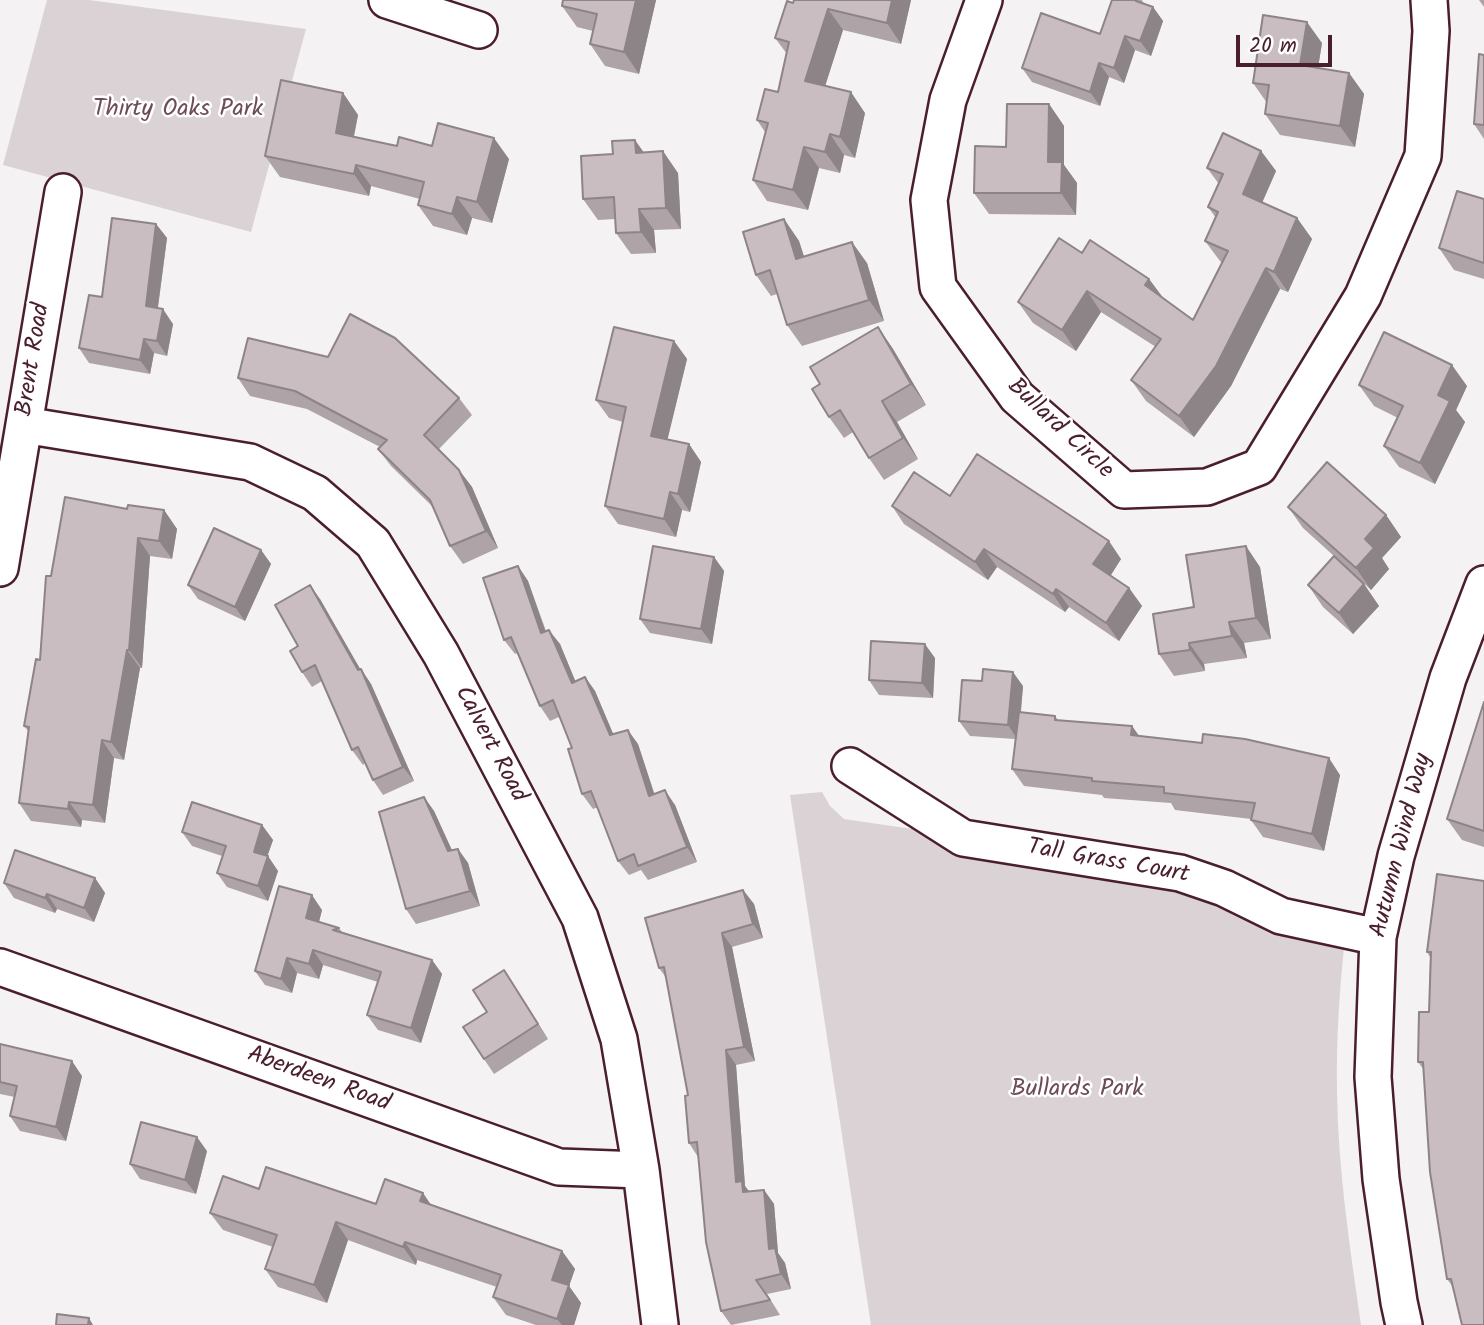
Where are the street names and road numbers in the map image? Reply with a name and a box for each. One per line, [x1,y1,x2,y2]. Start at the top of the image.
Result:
street label: Brent Road [12,302,58,418]
street label: Bullard Circle [1000,374,1118,486]
street label: Calvert Road [446,682,532,808]
street label: Autumn Wind Way [1366,751,1440,941]
street label: Tall Grass Court [1025,835,1191,891]
street label: Aberdeen Road [243,1042,393,1120]

